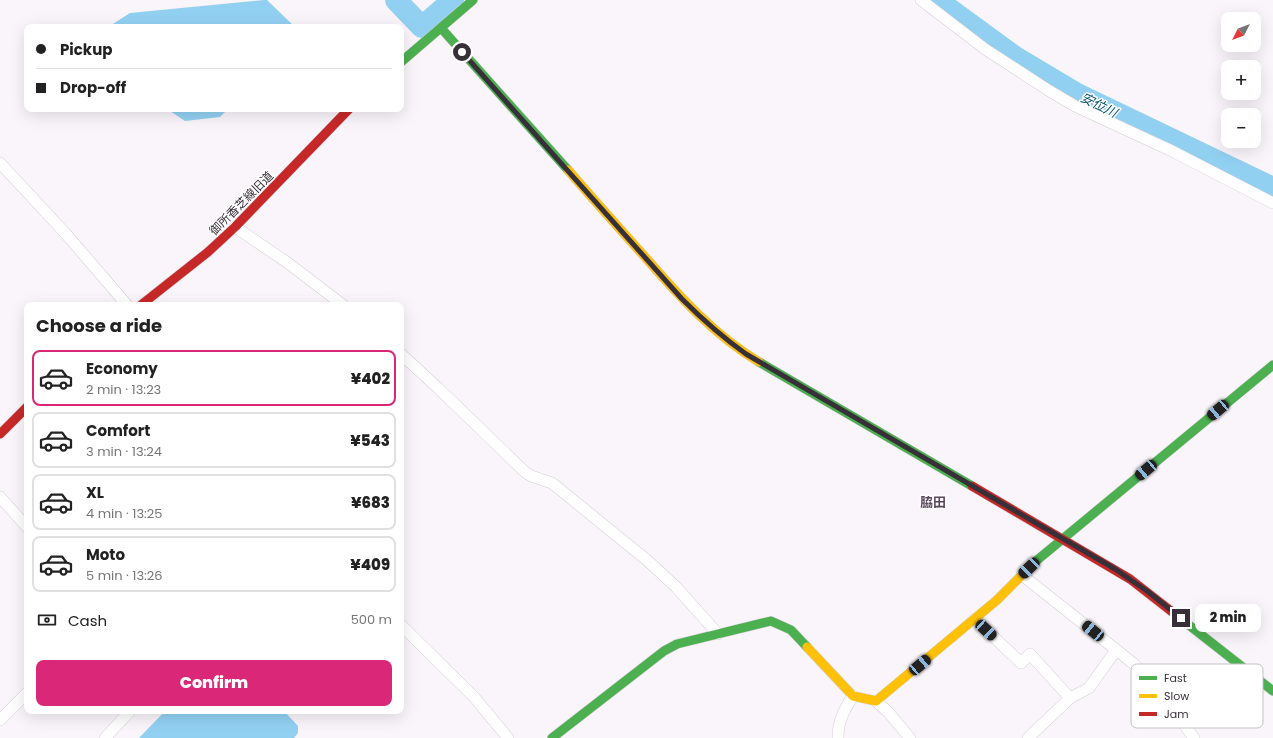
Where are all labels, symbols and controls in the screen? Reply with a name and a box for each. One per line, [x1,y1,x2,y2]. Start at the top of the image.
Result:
north arrow [1221,12,1261,52]
map controls [1221,12,1261,148]
text: Pickup [60,39,112,60]
route start [453,43,471,61]
button: + [1221,60,1261,100]
text: Drop-off [60,77,126,98]
water label: 安位川 [1077,88,1122,123]
button: − [1221,108,1261,148]
street label: 御所香芝線旧道 [205,167,277,239]
text: Choose a ride [36,313,162,338]
text: Economy [86,358,158,379]
icon: car [38,360,74,396]
text: ¥402 [351,368,390,389]
text: 2 min · 13:23 [86,380,161,399]
car [1205,398,1231,422]
text: Comfort [86,420,150,441]
icon: car [38,422,74,458]
text: ¥543 [350,430,390,451]
text: 3 min · 13:24 [86,442,162,461]
car [1133,458,1159,482]
text: XL [86,482,104,503]
icon: car [38,484,74,520]
text: ¥683 [351,492,390,513]
district label: 脇田 [920,493,946,512]
text: 4 min · 13:25 [86,504,162,523]
text: Moto [86,544,125,565]
icon: car [38,546,74,582]
text: ¥409 [350,554,390,575]
car [1016,555,1042,581]
text: 5 min · 13:26 [86,566,163,585]
callout: 2 min [1195,604,1261,632]
text: 2 min [1210,608,1246,627]
icon: cash [36,609,58,631]
route end [1172,609,1190,627]
text: Cash [68,610,107,631]
text: 500 m [351,610,392,629]
car [973,617,999,643]
car [1080,619,1106,643]
car [907,653,933,677]
button: Confirm [36,660,392,706]
legend [1131,664,1263,728]
text: Fast [1164,670,1187,686]
text: Slow [1164,688,1189,704]
text: Jam [1164,706,1189,722]

